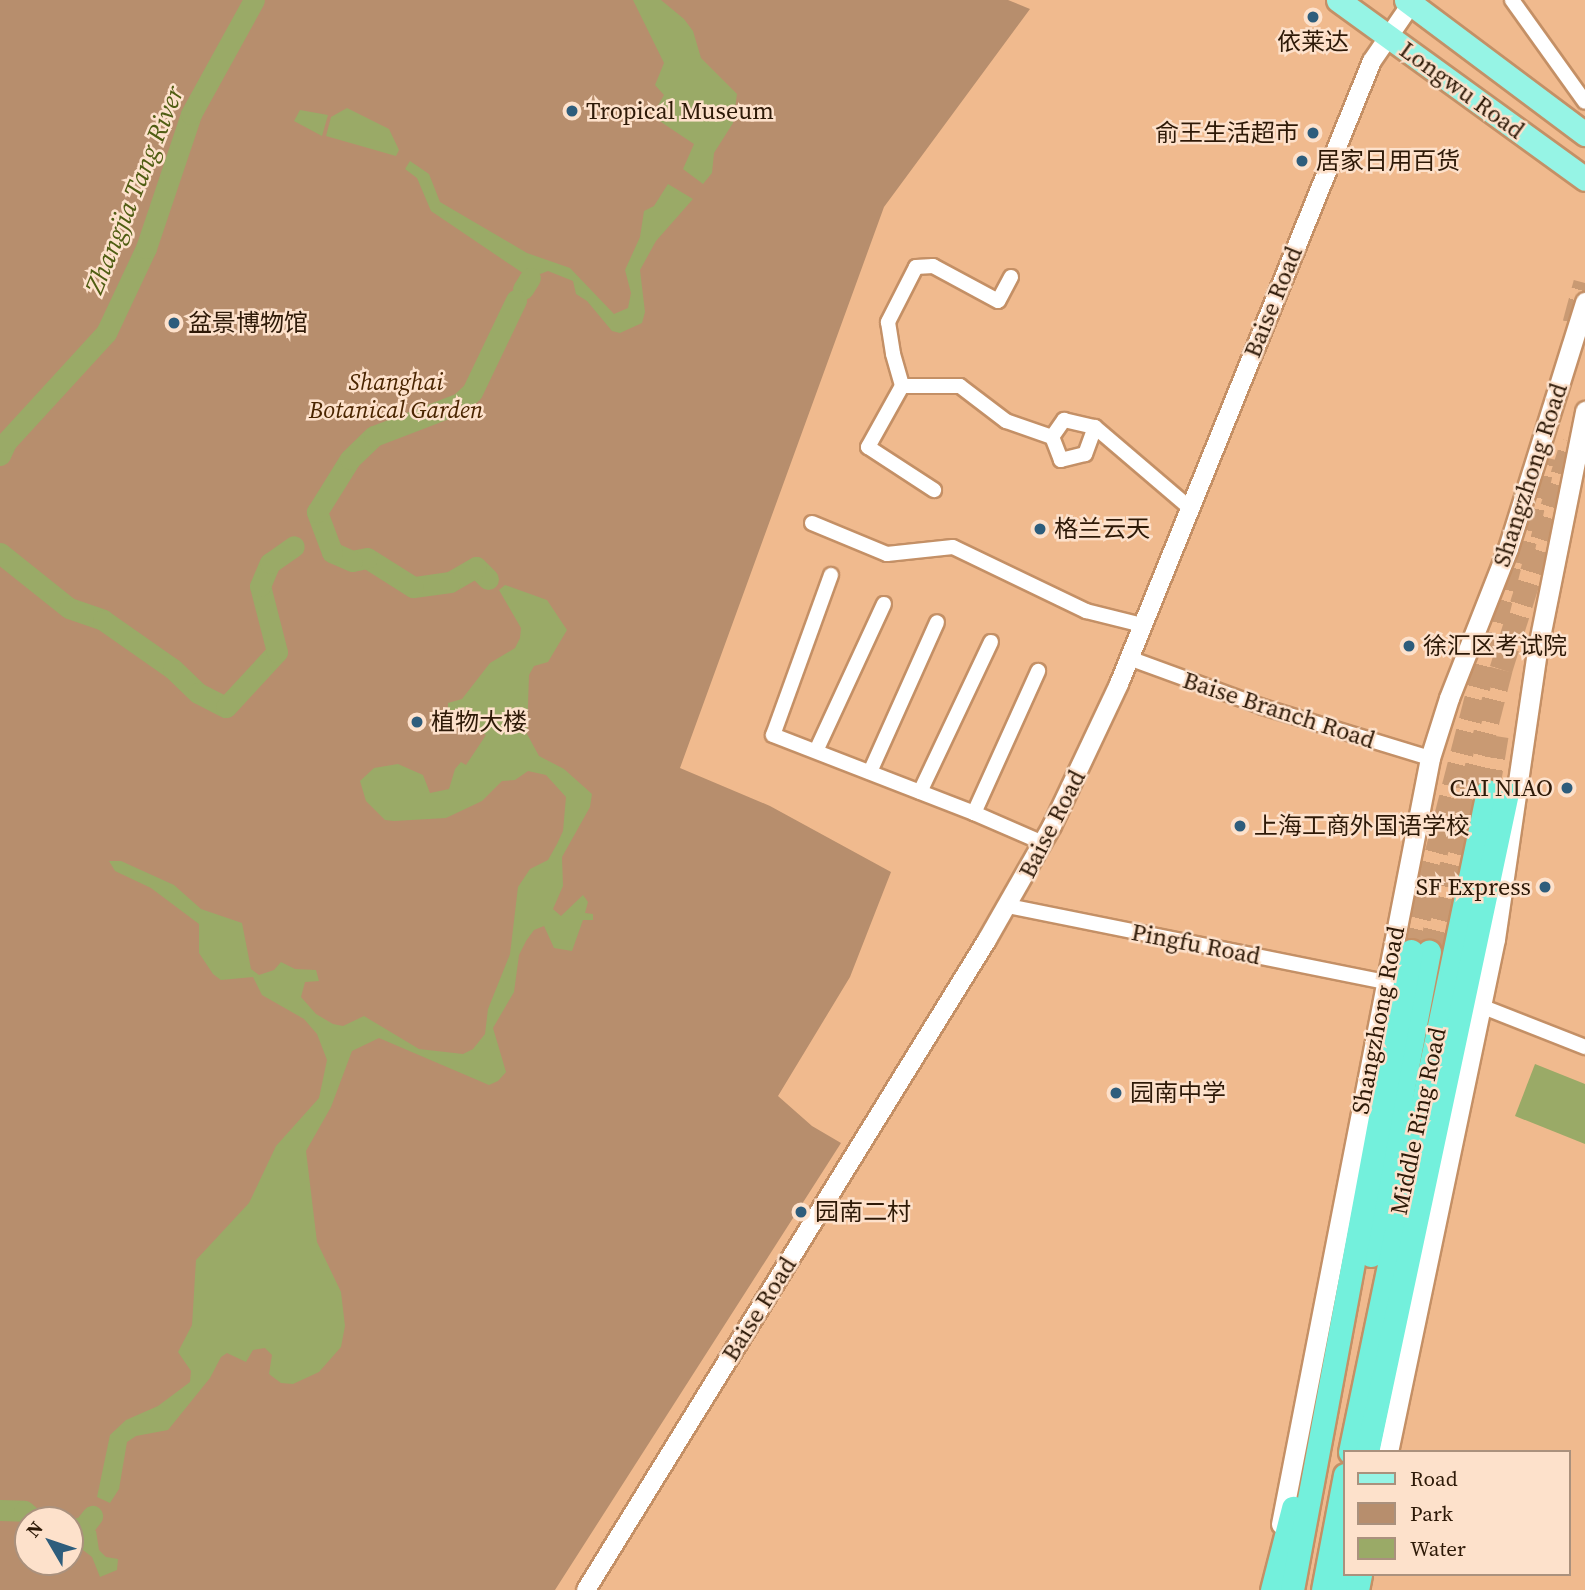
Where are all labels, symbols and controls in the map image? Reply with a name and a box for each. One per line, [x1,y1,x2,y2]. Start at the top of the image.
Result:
marker: 依莱达 [1305,9,1321,25]
place label: 依莱达 [1277,28,1349,56]
street label: Longwu Road [1394,35,1530,145]
water label: Zhangjia Tang River [79,82,191,298]
place label: Tropical Museum [586,97,774,125]
marker: Tropical Museum [564,103,580,119]
place label: 俞王生活超市 [1155,119,1299,147]
marker: 俞王生活超市 [1305,125,1321,141]
place label: 居家日用百货 [1316,147,1460,175]
marker: 居家日用百货 [1294,153,1310,169]
street label: Baise Road [1238,242,1308,362]
place label: 盆景博物馆 [188,309,308,337]
marker: 盆景博物馆 [166,315,182,331]
park label: Shanghai Botanical Garden [309,368,483,424]
street label: Shangzhong Road [1487,380,1573,570]
place label: 格兰云天 [1054,515,1150,543]
marker: 格兰云天 [1032,521,1048,537]
place label: 徐汇区考试院 [1423,632,1567,660]
marker: 徐汇区考试院 [1401,638,1417,654]
street label: Baise Branch Road [1179,665,1379,755]
place label: 植物大楼 [431,708,527,736]
marker: 植物大楼 [409,714,425,730]
street label: Baise Road [1013,765,1091,883]
place label: CAI NIAO [1449,774,1553,802]
marker: CAI NIAO [1559,780,1575,796]
place label: 上海工商外国语学校 [1254,812,1470,840]
marker: 上海工商外国语学校 [1232,818,1248,834]
place label: SF Express [1416,873,1531,901]
marker: SF Express [1537,879,1553,895]
street label: Pingfu Road [1129,917,1263,971]
street label: Shangzhong Road [1346,923,1410,1117]
street label: Middle Ring Road [1384,1025,1452,1217]
place label: 园南中学 [1130,1079,1226,1107]
marker: 园南中学 [1108,1085,1124,1101]
place label: 园南二村 [815,1198,911,1226]
marker: 园南二村 [793,1204,809,1220]
street label: Baise Road [716,1252,802,1366]
legend [1344,1450,1571,1576]
text: Road [1410,1464,1458,1493]
text: Park [1410,1499,1453,1528]
north arrow [14,1506,84,1576]
text: N [20,1515,49,1543]
text: Water [1410,1534,1466,1563]

